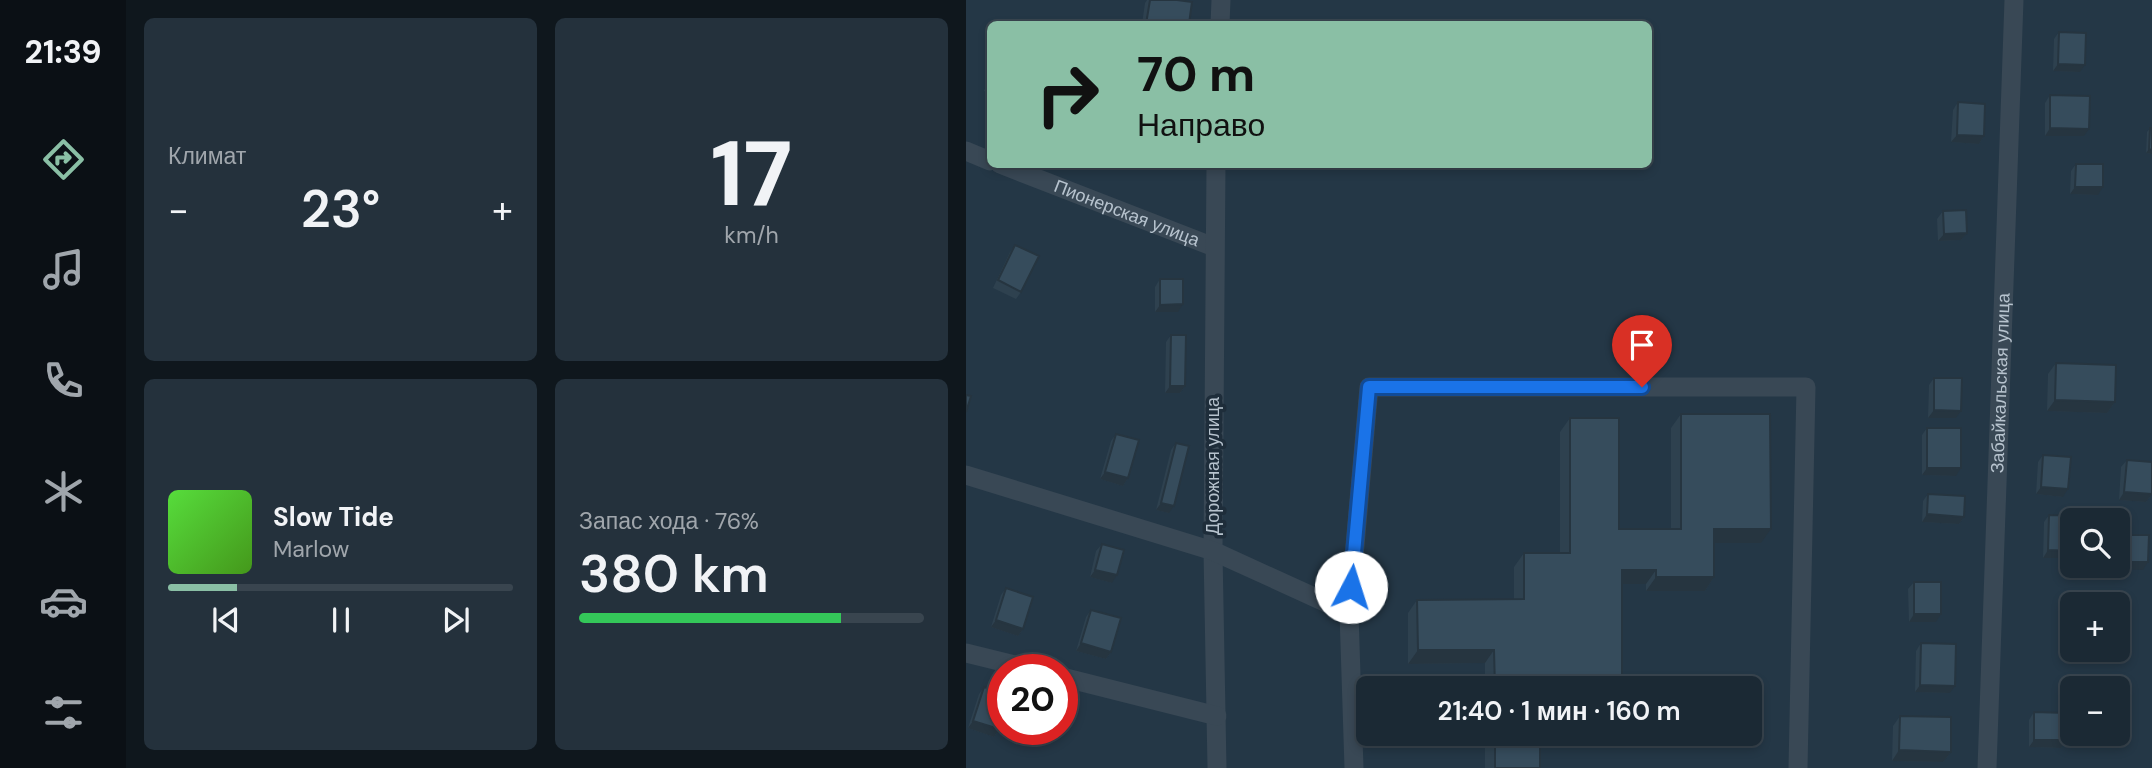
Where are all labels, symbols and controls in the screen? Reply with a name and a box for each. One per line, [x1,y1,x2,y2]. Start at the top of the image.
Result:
text: 21:39 [24,31,102,73]
text: 70 m [1137,42,1255,106]
icon: right [1022,49,1113,140]
text: Направо [1137,104,1265,146]
text: 17 [711,115,793,233]
icon: directions [39,135,88,184]
text: Климат [168,141,246,171]
street label: Пионерская улица [1051,174,1204,253]
text: 23° [301,175,380,243]
text: − [168,185,189,235]
text: + [492,185,513,235]
text: km/h [724,220,779,250]
icon: music [39,245,88,294]
street label: Забайкальская улица [1985,292,2016,474]
pin [1612,315,1672,387]
icon: arrive [1623,326,1661,364]
icon: phone [39,356,88,405]
street label: Дорожная улица [1201,396,1225,535]
icon: climate [39,467,88,516]
text: Slow Tide [273,500,394,534]
text: Запас хода · 76% [579,506,759,536]
map controls [2060,508,2130,746]
button: search [2060,508,2130,578]
text: Marlow [273,534,349,564]
text: 380 km [579,540,769,608]
position arrow [1314,550,1388,624]
icon: car [39,577,88,626]
button: + [2060,592,2130,662]
icon: previous [207,601,245,639]
icon: pause [322,601,360,639]
icon: next [437,601,475,639]
speed limit sign: 20 [987,654,1078,745]
button: − [2060,676,2130,746]
icon: filters [39,688,88,737]
text: 21:40 · 1 мин · 160 m [1437,694,1681,728]

